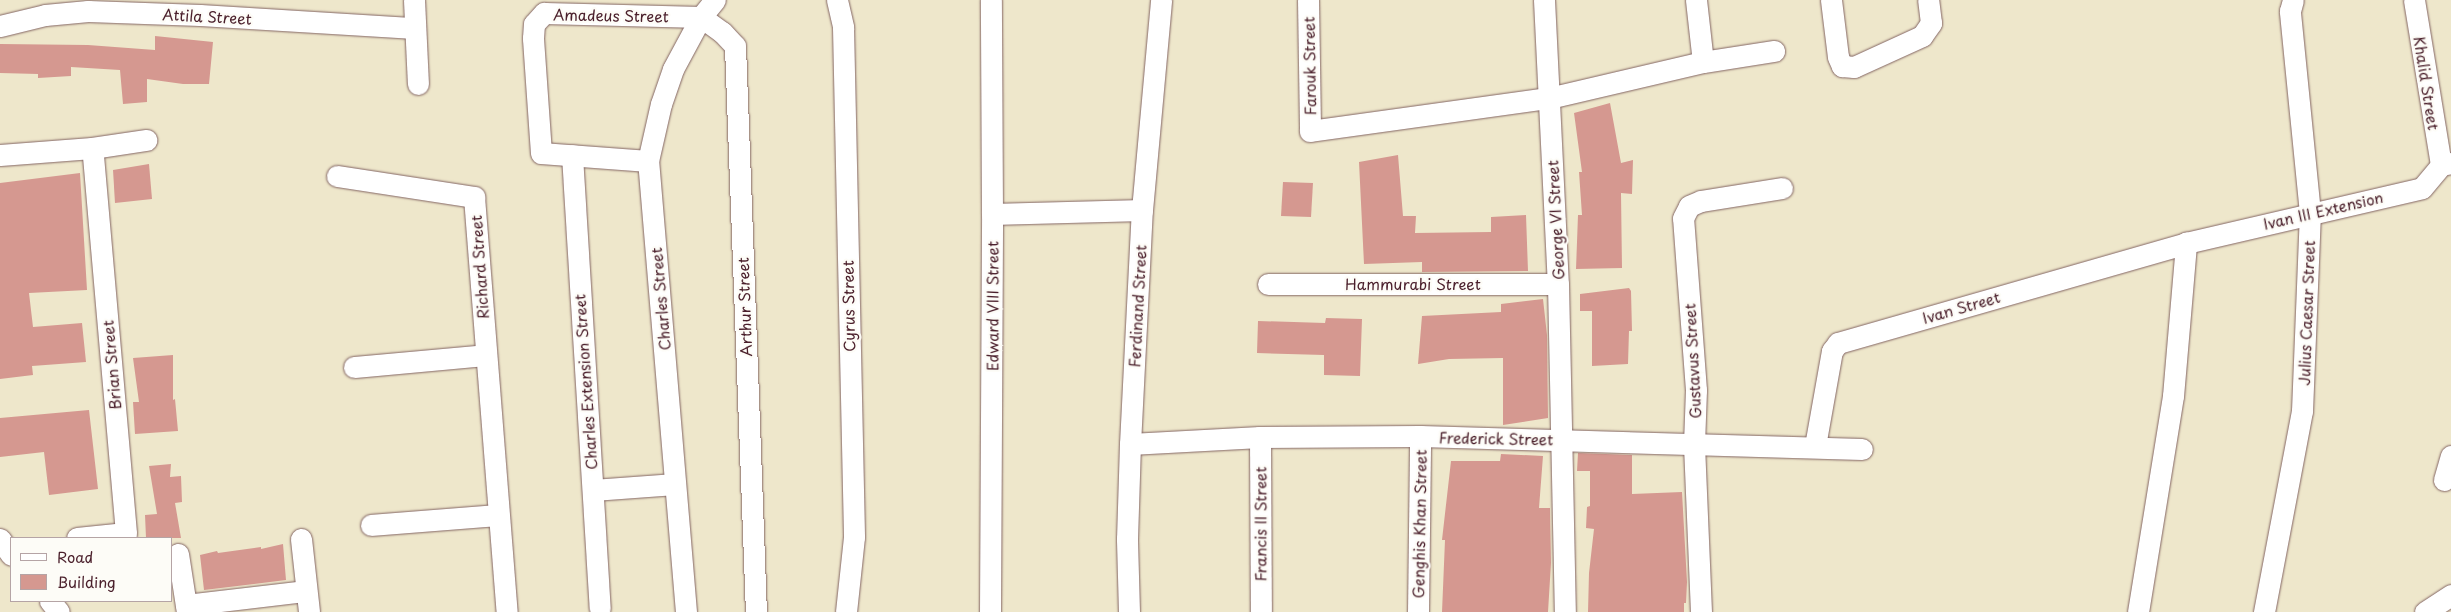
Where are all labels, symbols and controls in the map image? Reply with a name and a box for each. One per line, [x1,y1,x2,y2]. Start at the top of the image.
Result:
street label: Attila Street [161,5,253,27]
street label: Amadeus Street [553,5,669,25]
street label: Farouk Street [1299,17,1319,115]
street label: Khalid Street [2411,35,2443,131]
street label: George VI Street [1543,159,1567,281]
street label: Ivan III Extension [2261,187,2385,233]
street label: Richard Street [466,214,492,320]
street label: Julius Caesar Street [2294,239,2318,387]
street label: Edward VIII Street [983,240,1001,372]
street label: Ferdinand Street [1125,244,1149,368]
street label: Charles Street [646,246,674,352]
street label: Arthur Street [733,257,755,357]
street label: Cyrus Street [838,260,858,352]
street label: Hammurabi Street [1345,275,1481,293]
street label: Ivan Street [1920,287,2002,327]
street label: Charles Extension Street [570,292,600,472]
street label: Gustavus Street [1680,303,1704,419]
street label: Brian Street [98,320,124,410]
street label: Frederick Street [1438,428,1554,448]
street label: Genghis Khan Street [1409,449,1429,599]
street label: Francis II Street [1251,466,1269,582]
legend [10,537,172,602]
text: Road [57,545,93,568]
text: Building [57,570,116,593]

